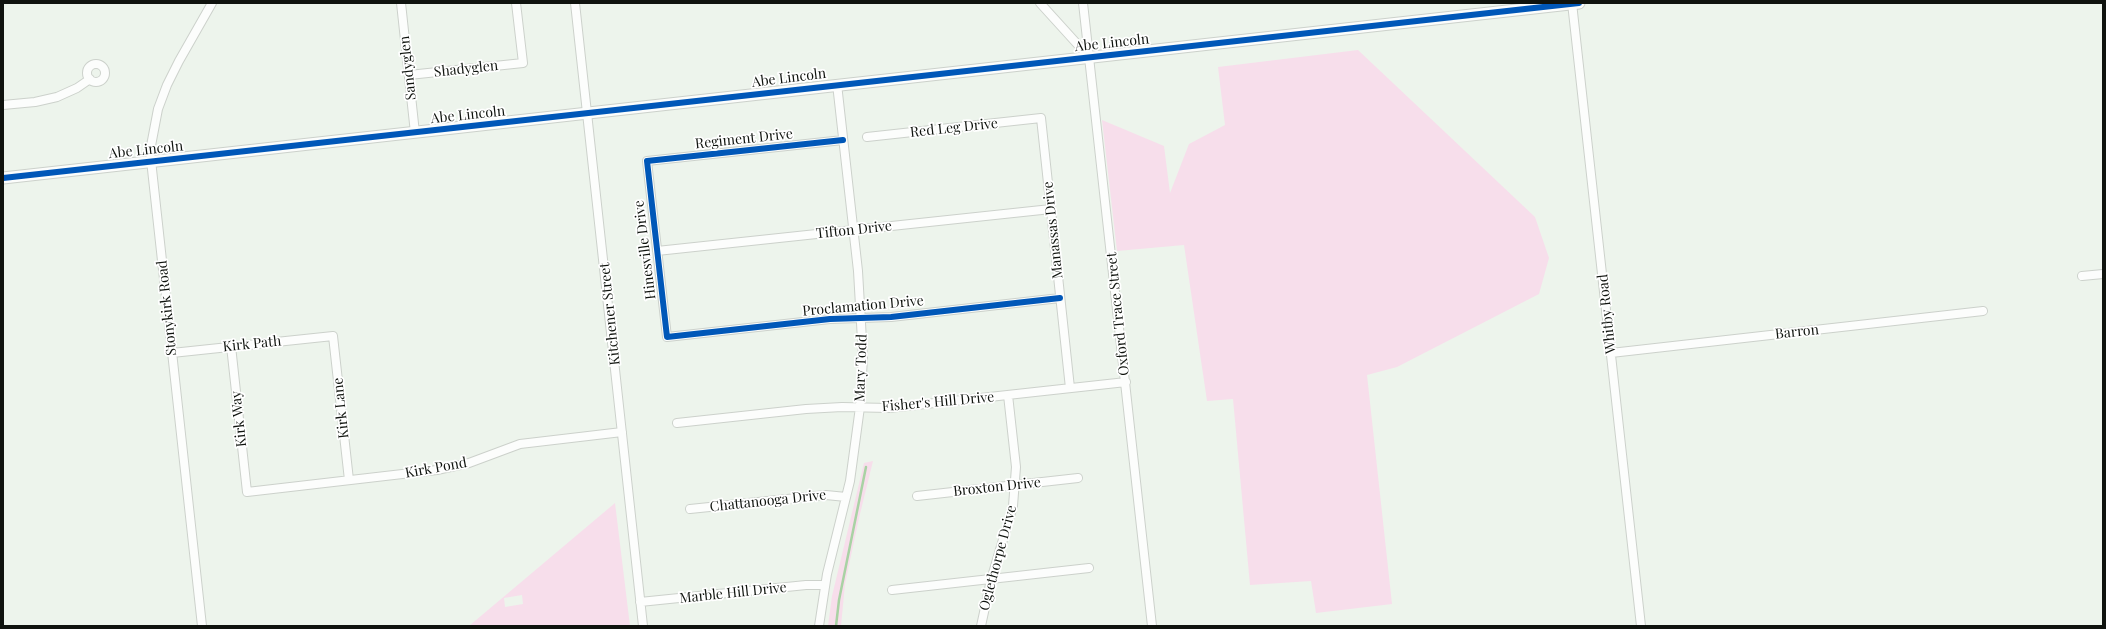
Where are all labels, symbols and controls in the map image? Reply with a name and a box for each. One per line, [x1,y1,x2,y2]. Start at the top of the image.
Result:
street label: Abe Lincoln [1074,31,1150,55]
street label: Sandyglen [396,35,420,101]
street label: Shadyglen [433,57,499,81]
street label: Abe Lincoln [751,65,827,91]
street label: Abe Lincoln [430,103,506,127]
street label: Red Leg Drive [909,115,999,141]
street label: Regiment Drive [694,126,794,152]
street label: Abe Lincoln [108,138,184,162]
street label: Manassas Drive [1040,180,1066,280]
street label: Hinesville Drive [631,199,659,301]
street label: Tifton Drive [815,218,893,242]
street label: Oxford Trace Street [1103,251,1133,377]
street label: Stonykirk Road [154,259,180,357]
street label: Kitchener Street [596,262,624,366]
street label: Whitby Road [1594,273,1620,355]
street label: Proclamation Drive [802,292,924,320]
street label: Barron [1774,321,1820,343]
street label: Kirk Path [222,333,282,355]
street label: Mary Todd [851,334,871,402]
street label: Kirk Lane [329,377,353,439]
street label: Fisher's Hill Drive [881,389,995,415]
street label: Kirk Way [228,390,250,448]
street label: Kirk Pond [404,454,468,482]
street label: Broxton Drive [952,474,1042,500]
street label: Chattanooga Drive [709,487,827,515]
street label: Oglethorpe Drive [976,503,1020,613]
street label: Marble Hill Drive [679,579,787,607]

